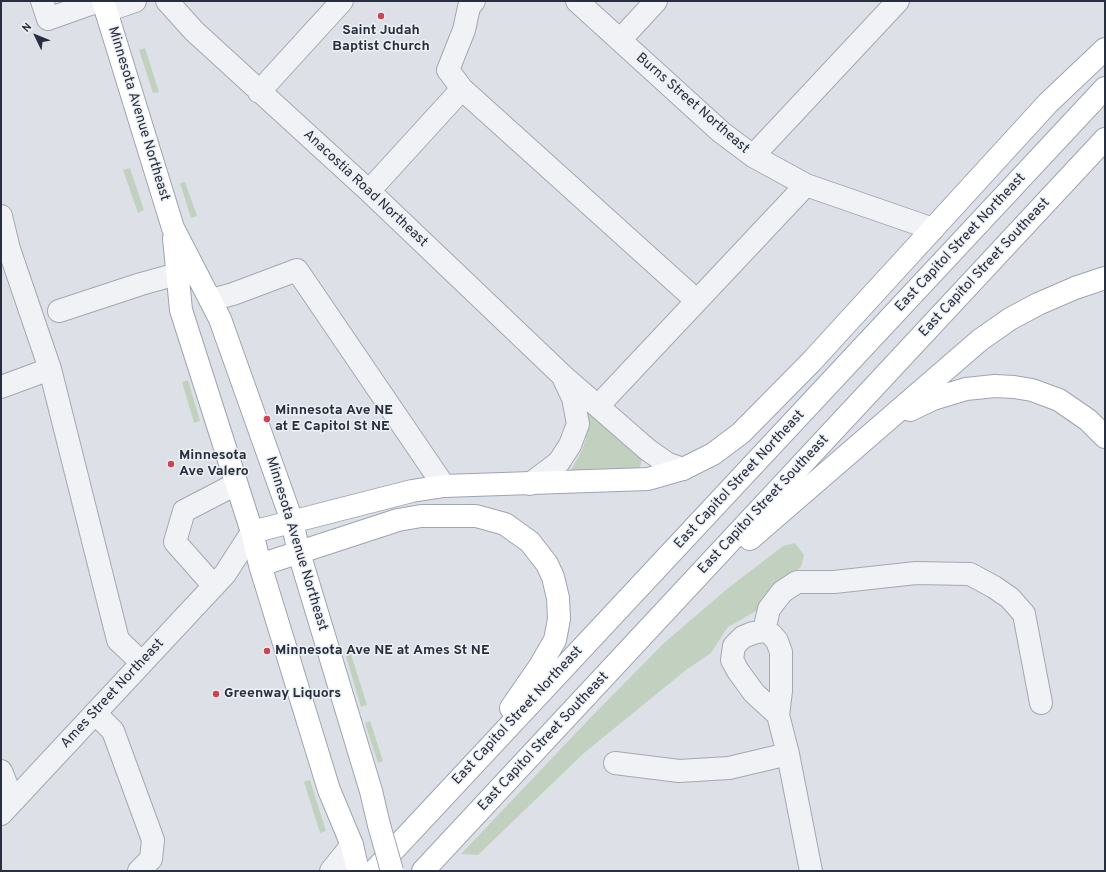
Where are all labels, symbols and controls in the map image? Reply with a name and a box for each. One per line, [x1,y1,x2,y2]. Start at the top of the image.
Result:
marker: Saint Judah Baptist Church [376,11,386,21]
north arrow [16,16,56,56]
text: N [19,20,35,35]
place label: Saint Judah Baptist Church [332,23,430,56]
street label: Minnesota Avenue Northeast [103,25,173,203]
street label: Burns Street Northeast [632,50,752,158]
street label: Anacostia Road Northeast [299,127,431,251]
street label: East Capitol Street Northeast [892,170,1030,316]
street label: East Capitol Street Southeast [916,195,1054,341]
place label: Minnesota Ave NE at E Capitol St NE [275,403,393,436]
street label: East Capitol Street Northeast [671,407,809,553]
marker: Minnesota Ave NE at E Capitol St NE [262,414,272,424]
street label: East Capitol Street Southeast [695,432,833,578]
place label: Minnesota Ave Valero [179,448,249,480]
street label: Minnesota Avenue Northeast [261,455,331,633]
marker: Minnesota Ave Valero [166,459,176,469]
street label: Ames Street Northeast [58,636,168,752]
place label: Minnesota Ave NE at Ames St NE [275,643,490,659]
street label: East Capitol Street Northeast [449,643,587,789]
marker: Minnesota Ave NE at Ames St NE [262,646,272,656]
street label: East Capitol Street Southeast [475,669,613,815]
place label: Greenway Liquors [224,686,341,702]
marker: Greenway Liquors [211,689,221,699]

